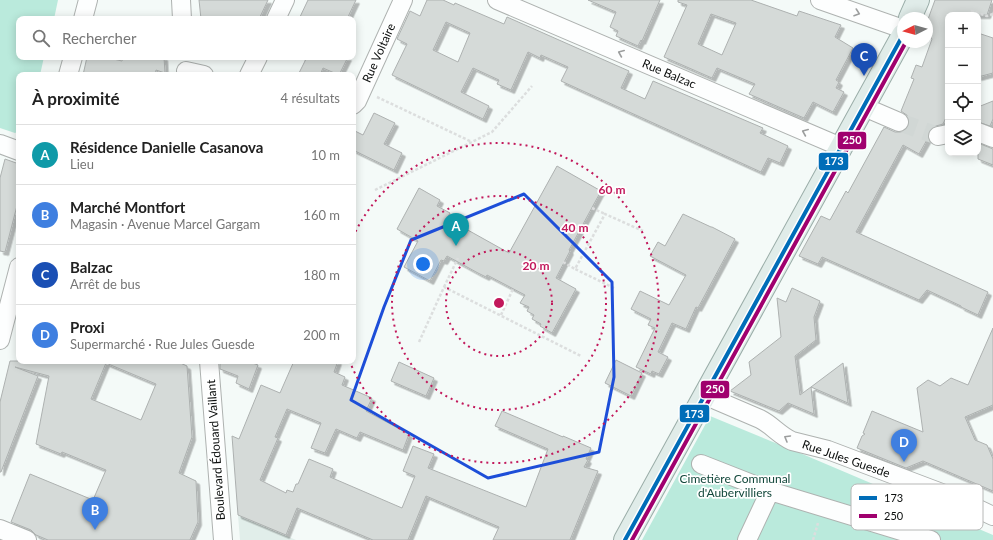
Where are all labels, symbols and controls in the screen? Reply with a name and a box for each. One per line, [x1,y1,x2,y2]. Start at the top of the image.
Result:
one-way arrow [853,8,860,16]
north arrow [897,12,933,48]
map controls [945,12,981,156]
button: + [945,12,981,48]
search box [16,16,356,60]
street label: Rue Voltaire [359,21,398,85]
icon: search [30,27,52,49]
text: Rechercher [62,29,136,47]
pin: C [851,43,877,76]
button: − [945,48,981,84]
one-way arrow [618,50,626,58]
street label: Rue Balzac [640,56,699,92]
button: locate [945,84,981,120]
text: À proximité [32,88,120,109]
text: 4 résultats [281,90,340,106]
button: layers [945,120,981,156]
one-way arrow [802,129,810,137]
line badge: 250 [837,131,867,150]
text: 250 [842,133,862,146]
text: Résidence Danielle Casanova [70,138,263,156]
text: A [40,147,50,163]
text: 10 m [311,147,340,163]
line badge: 173 [818,152,849,171]
text: 173 [824,154,844,167]
text: Lieu [70,156,94,172]
text: 60 m [599,182,625,197]
text: Marché Montfort [70,198,185,216]
text: B [41,207,49,223]
text: 160 m [303,207,340,223]
pin: A [443,213,469,246]
text: Magasin · Avenue Marcel Gargam [70,216,260,232]
text: 40 m [562,220,588,235]
your location [413,254,433,274]
text: Balzac [70,258,113,276]
text: 20 m [523,258,549,273]
text: C [41,267,49,283]
text: 180 m [303,267,340,283]
text: Arrêt de bus [70,276,140,292]
centre of rings [492,296,506,310]
text: Proxi [70,318,104,336]
text: D [40,327,50,343]
text: 200 m [303,327,340,343]
text: Supermarché · Rue Jules Guesde [70,336,255,352]
street label: Boulevard Édouard Vaillant [203,378,228,521]
line badge: 250 [700,380,730,399]
text: 250 [705,382,725,395]
line badge: 173 [679,404,710,423]
text: 173 [684,407,704,420]
pin: D [891,429,917,462]
one-way arrow [784,435,791,442]
street label: Rue Jules Guesde [800,436,892,481]
park label: Cimetière Communal d'Aubervilliers [680,471,790,500]
legend [851,484,983,530]
text: 173 [884,491,903,504]
pin: B [82,497,108,530]
text: 250 [884,509,904,522]

